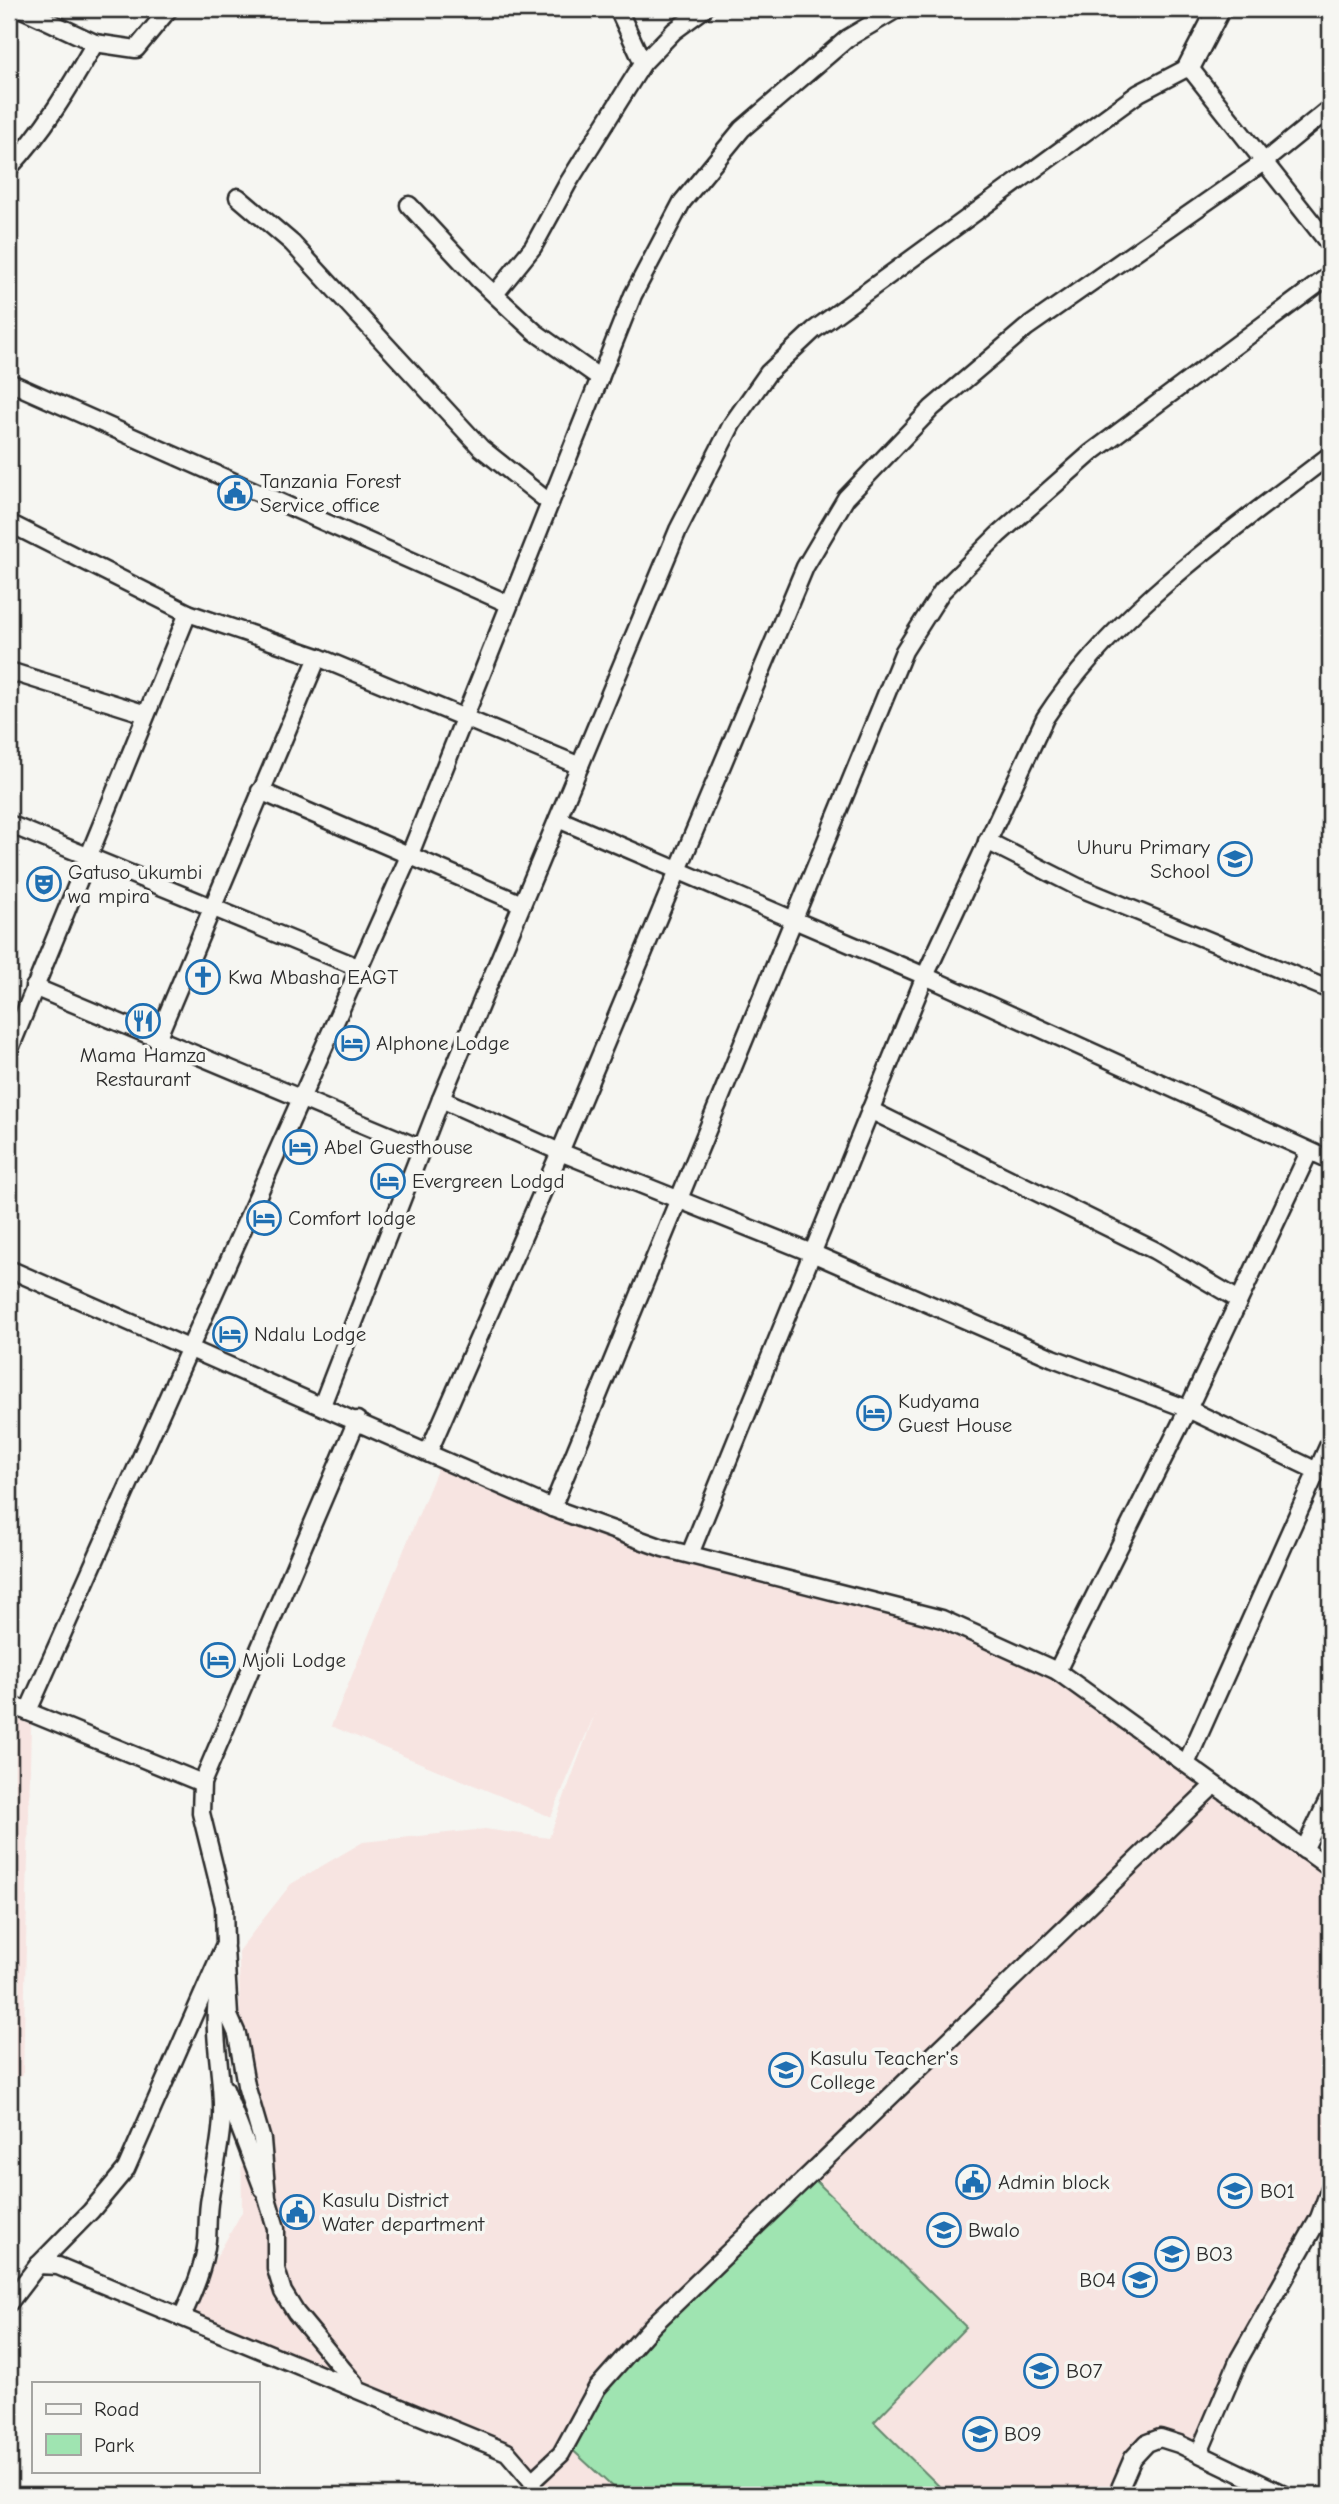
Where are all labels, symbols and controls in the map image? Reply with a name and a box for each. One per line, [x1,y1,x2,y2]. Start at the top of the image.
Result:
place label: Tanzania Forest Service office [260,469,401,517]
public building icon: Tanzania Forest Service office [216,474,254,512]
place label: Uhuru Primary School [1077,835,1211,883]
school or university icon: Uhuru Primary School [1216,840,1254,878]
place label: Gatuso ukumbi wa mpira [68,860,202,908]
theatre icon: Gatuso ukumbi wa mpira [25,865,63,903]
church icon: Kwa Mbasha EAGT [184,958,222,996]
place label: Kwa Mbasha EAGT [228,965,398,989]
restaurant icon: Mama Hamza Restaurant [124,1002,162,1040]
hotel icon: Alphone Lodge [333,1024,371,1062]
place label: Alphone Lodge [376,1031,510,1055]
place label: Mama Hamza Restaurant [80,1043,206,1091]
hotel icon: Abel Guesthouse [281,1128,319,1166]
place label: Abel Guesthouse [324,1135,473,1159]
hotel icon: Evergreen Lodgd [369,1162,407,1200]
place label: Evergreen Lodgd [412,1169,565,1193]
hotel icon: Comfort lodge [245,1199,283,1237]
place label: Comfort lodge [288,1206,416,1230]
hotel icon: Ndalu Lodge [211,1315,249,1353]
place label: Ndalu Lodge [254,1322,366,1346]
place label: Kudyama Guest House [898,1389,1012,1437]
hotel icon: Kudyama Guest House [855,1394,893,1432]
hotel icon: Mjoli Lodge [199,1641,237,1679]
place label: Mjoli Lodge [242,1648,346,1672]
place label: Kasulu Teacher's College [810,2046,958,2094]
school or university icon: Kasulu Teacher's College [767,2051,805,2089]
public building icon: Admin block [954,2163,992,2201]
place label: Admin block [998,2170,1109,2194]
school or university icon: BO1 [1216,2172,1254,2210]
place label: BO1 [1260,2179,1295,2203]
place label: Kasulu District Water department [322,2188,485,2236]
public building icon: Kasulu District Water department [278,2193,316,2231]
school or university icon: Bwalo [925,2211,963,2249]
place label: Bwalo [968,2218,1020,2242]
school or university icon: BO3 [1153,2235,1191,2273]
place label: BO3 [1196,2242,1233,2266]
school or university icon: BO4 [1121,2261,1159,2299]
place label: BO4 [1079,2268,1116,2292]
school or university icon: BO7 [1022,2352,1060,2390]
place label: BO7 [1066,2359,1103,2383]
legend [32,2382,259,2472]
text: Road [94,2397,139,2421]
school or university icon: BO9 [961,2415,999,2453]
place label: BO9 [1004,2422,1042,2446]
text: Park [94,2433,134,2457]

